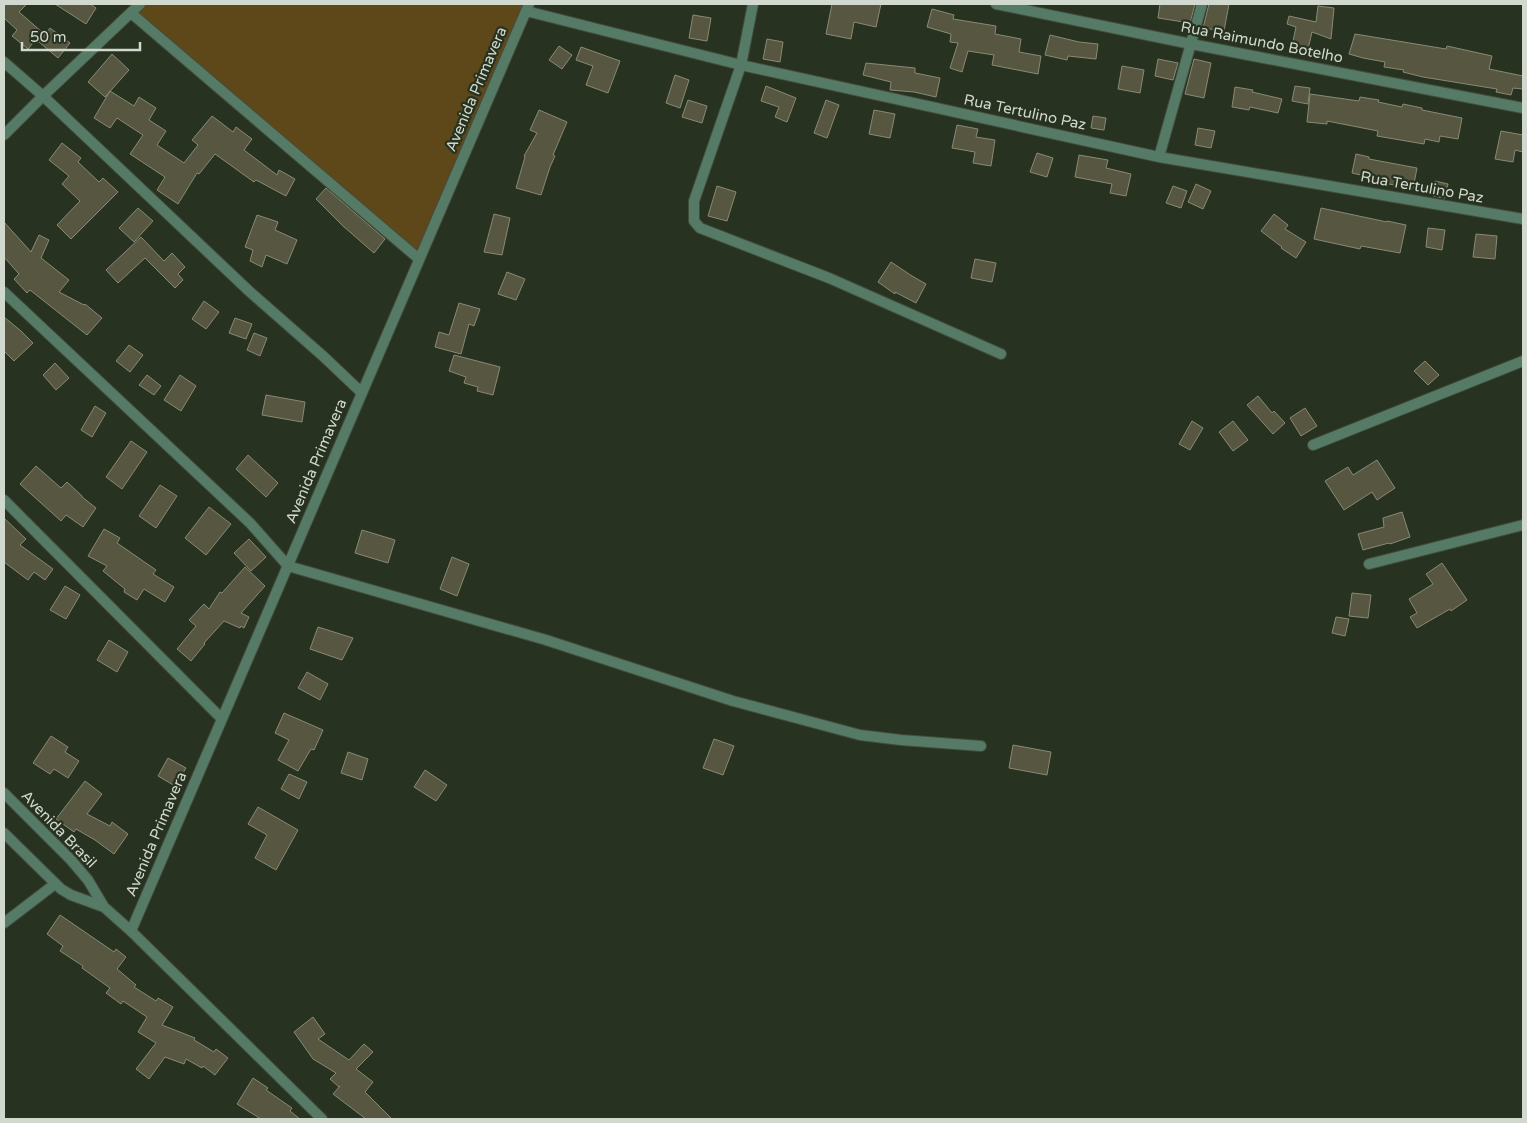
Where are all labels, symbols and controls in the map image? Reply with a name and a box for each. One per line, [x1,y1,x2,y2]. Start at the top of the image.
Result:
street label: Rua Raimundo Botelho [1179,17,1345,67]
scale bar [22,20,140,52]
street label: Avenida Primavera [442,24,510,154]
text: 50 m [30,28,67,46]
street label: Rua Tertulino Paz [962,90,1088,134]
street label: Rua Tertulino Paz [1359,167,1485,207]
street label: Avenida Primavera [282,396,350,526]
street label: Avenida Primavera [122,769,190,899]
street label: Avenida Brasil [18,786,100,872]

